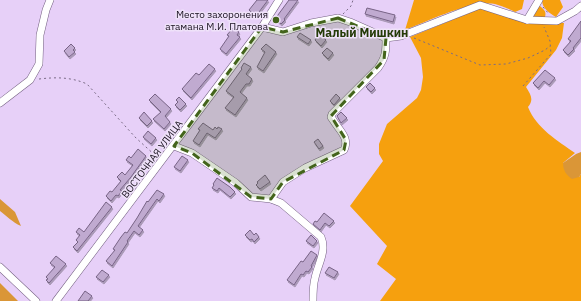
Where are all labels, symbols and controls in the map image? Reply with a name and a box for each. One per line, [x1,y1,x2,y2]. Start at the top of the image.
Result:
place label: Место захоронения атамана М.И. Платова [165,8,269,33]
marker: Место захоронения атамана М.И. Платова [271,15,281,25]
district label: Малый Мишкин [316,25,408,40]
street label: ВОСТОЧНАЯ УЛИЦА [118,117,186,201]

